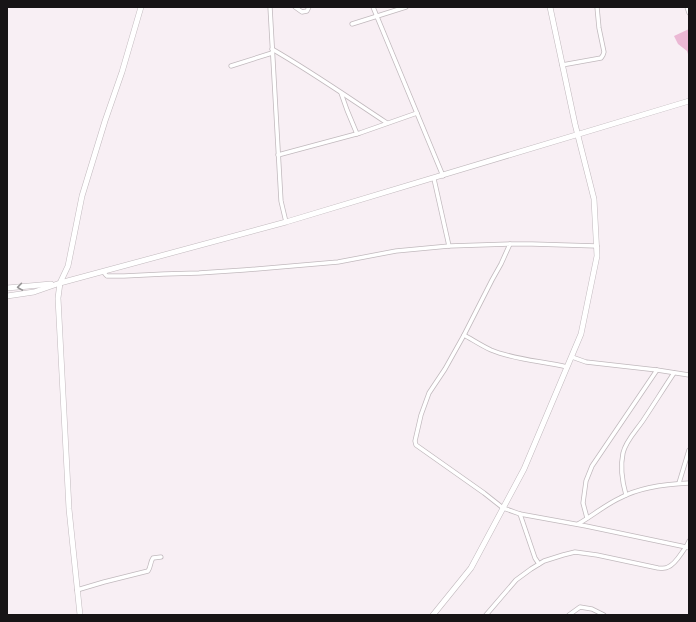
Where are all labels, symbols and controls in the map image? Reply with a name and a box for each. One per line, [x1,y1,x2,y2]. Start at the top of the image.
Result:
one-way arrow [17,282,23,291]

